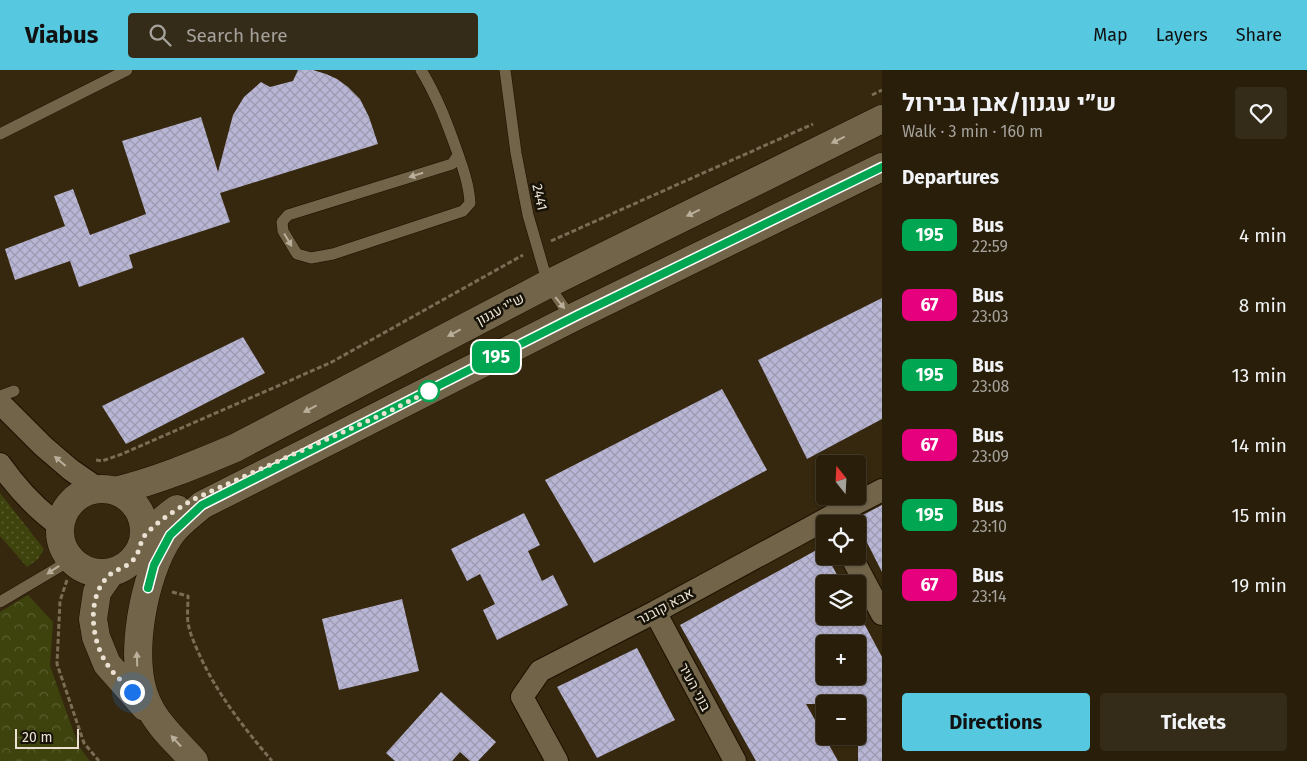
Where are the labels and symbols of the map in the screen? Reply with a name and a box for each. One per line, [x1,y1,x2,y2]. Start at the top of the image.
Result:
one-way arrow [831,137,845,145]
one-way arrow [408,172,423,179]
street label: 2441 [528,182,551,212]
one-way arrow [685,209,700,217]
one-way arrow [284,234,293,247]
street label: ש''י עגנון [473,290,527,329]
one-way arrow [555,296,566,309]
one-way arrow [447,329,461,337]
line badge: 195 [467,341,525,373]
unlabelled marker [418,380,440,402]
one-way arrow [303,404,317,413]
north arrow [816,455,866,505]
one-way arrow [54,456,67,467]
one-way arrow [47,566,60,575]
street label: אבא קובנר [634,585,696,628]
one-way arrow [133,650,141,666]
street label: בוני העיר [675,660,715,715]
your location [120,680,145,705]
scale bar [15,726,79,749]
one-way arrow [170,735,182,747]

